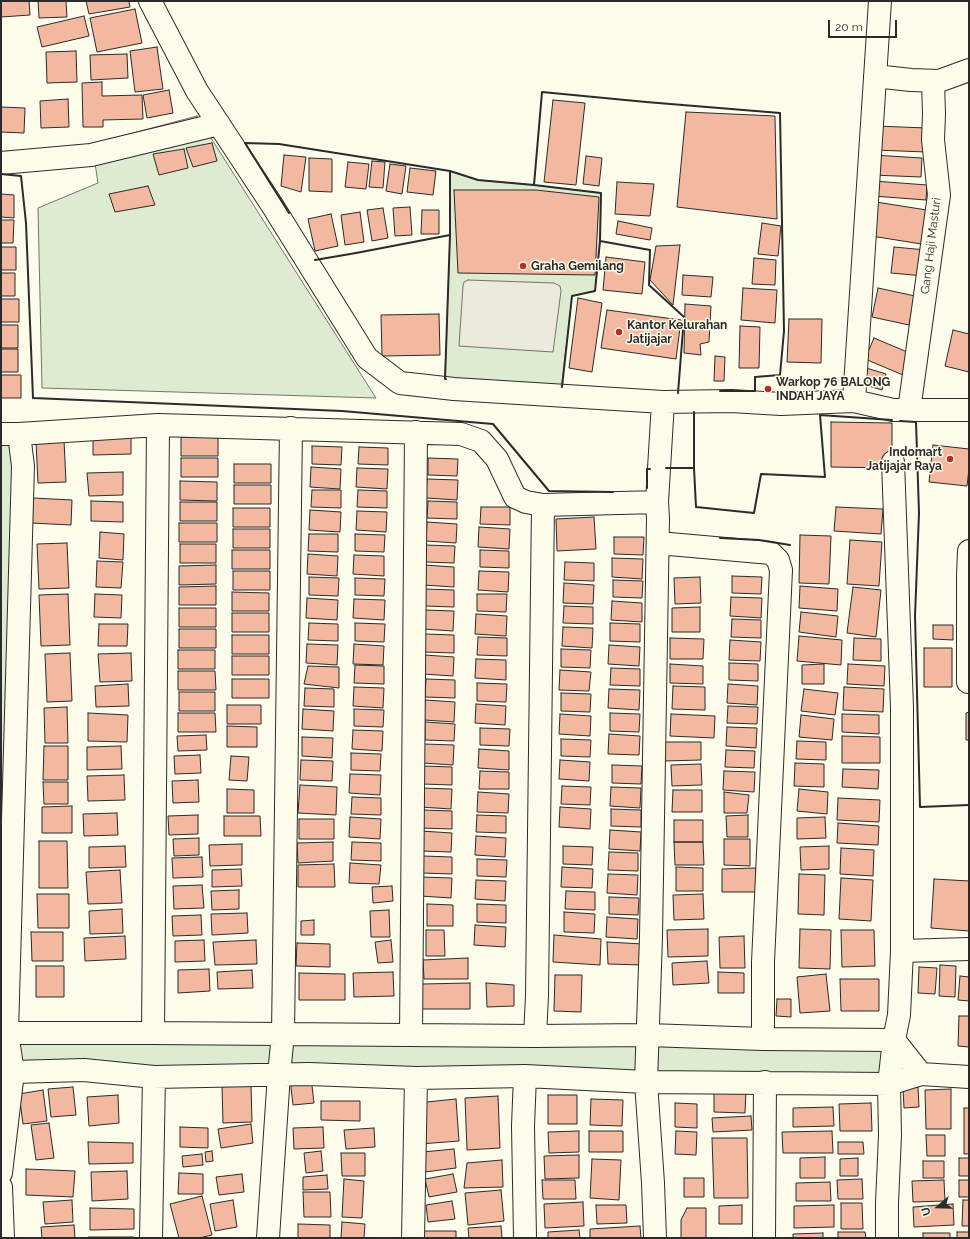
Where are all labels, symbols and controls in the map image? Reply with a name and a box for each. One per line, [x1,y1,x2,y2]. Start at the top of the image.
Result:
scale bar [830,12,899,38]
text: 20 m [835,20,863,34]
street label: Gang Haji Masturi [918,197,944,295]
place label: Graha Gemilang [531,259,624,273]
marker: Graha Gemilang [518,261,528,271]
place label: Kantor Kelurahan Jatijajar [627,318,727,346]
marker: Kantor Kelurahan Jatijajar [614,327,624,337]
place label: Warkop 76 BALONG INDAH JAYA [776,375,890,403]
marker: Warkop 76 BALONG INDAH JAYA [763,384,773,394]
place label: Indomart Jatijajar Raya [866,445,942,473]
marker: Indomart Jatijajar Raya [945,454,955,464]
north arrow [918,1187,958,1227]
text: U [919,1205,934,1217]

